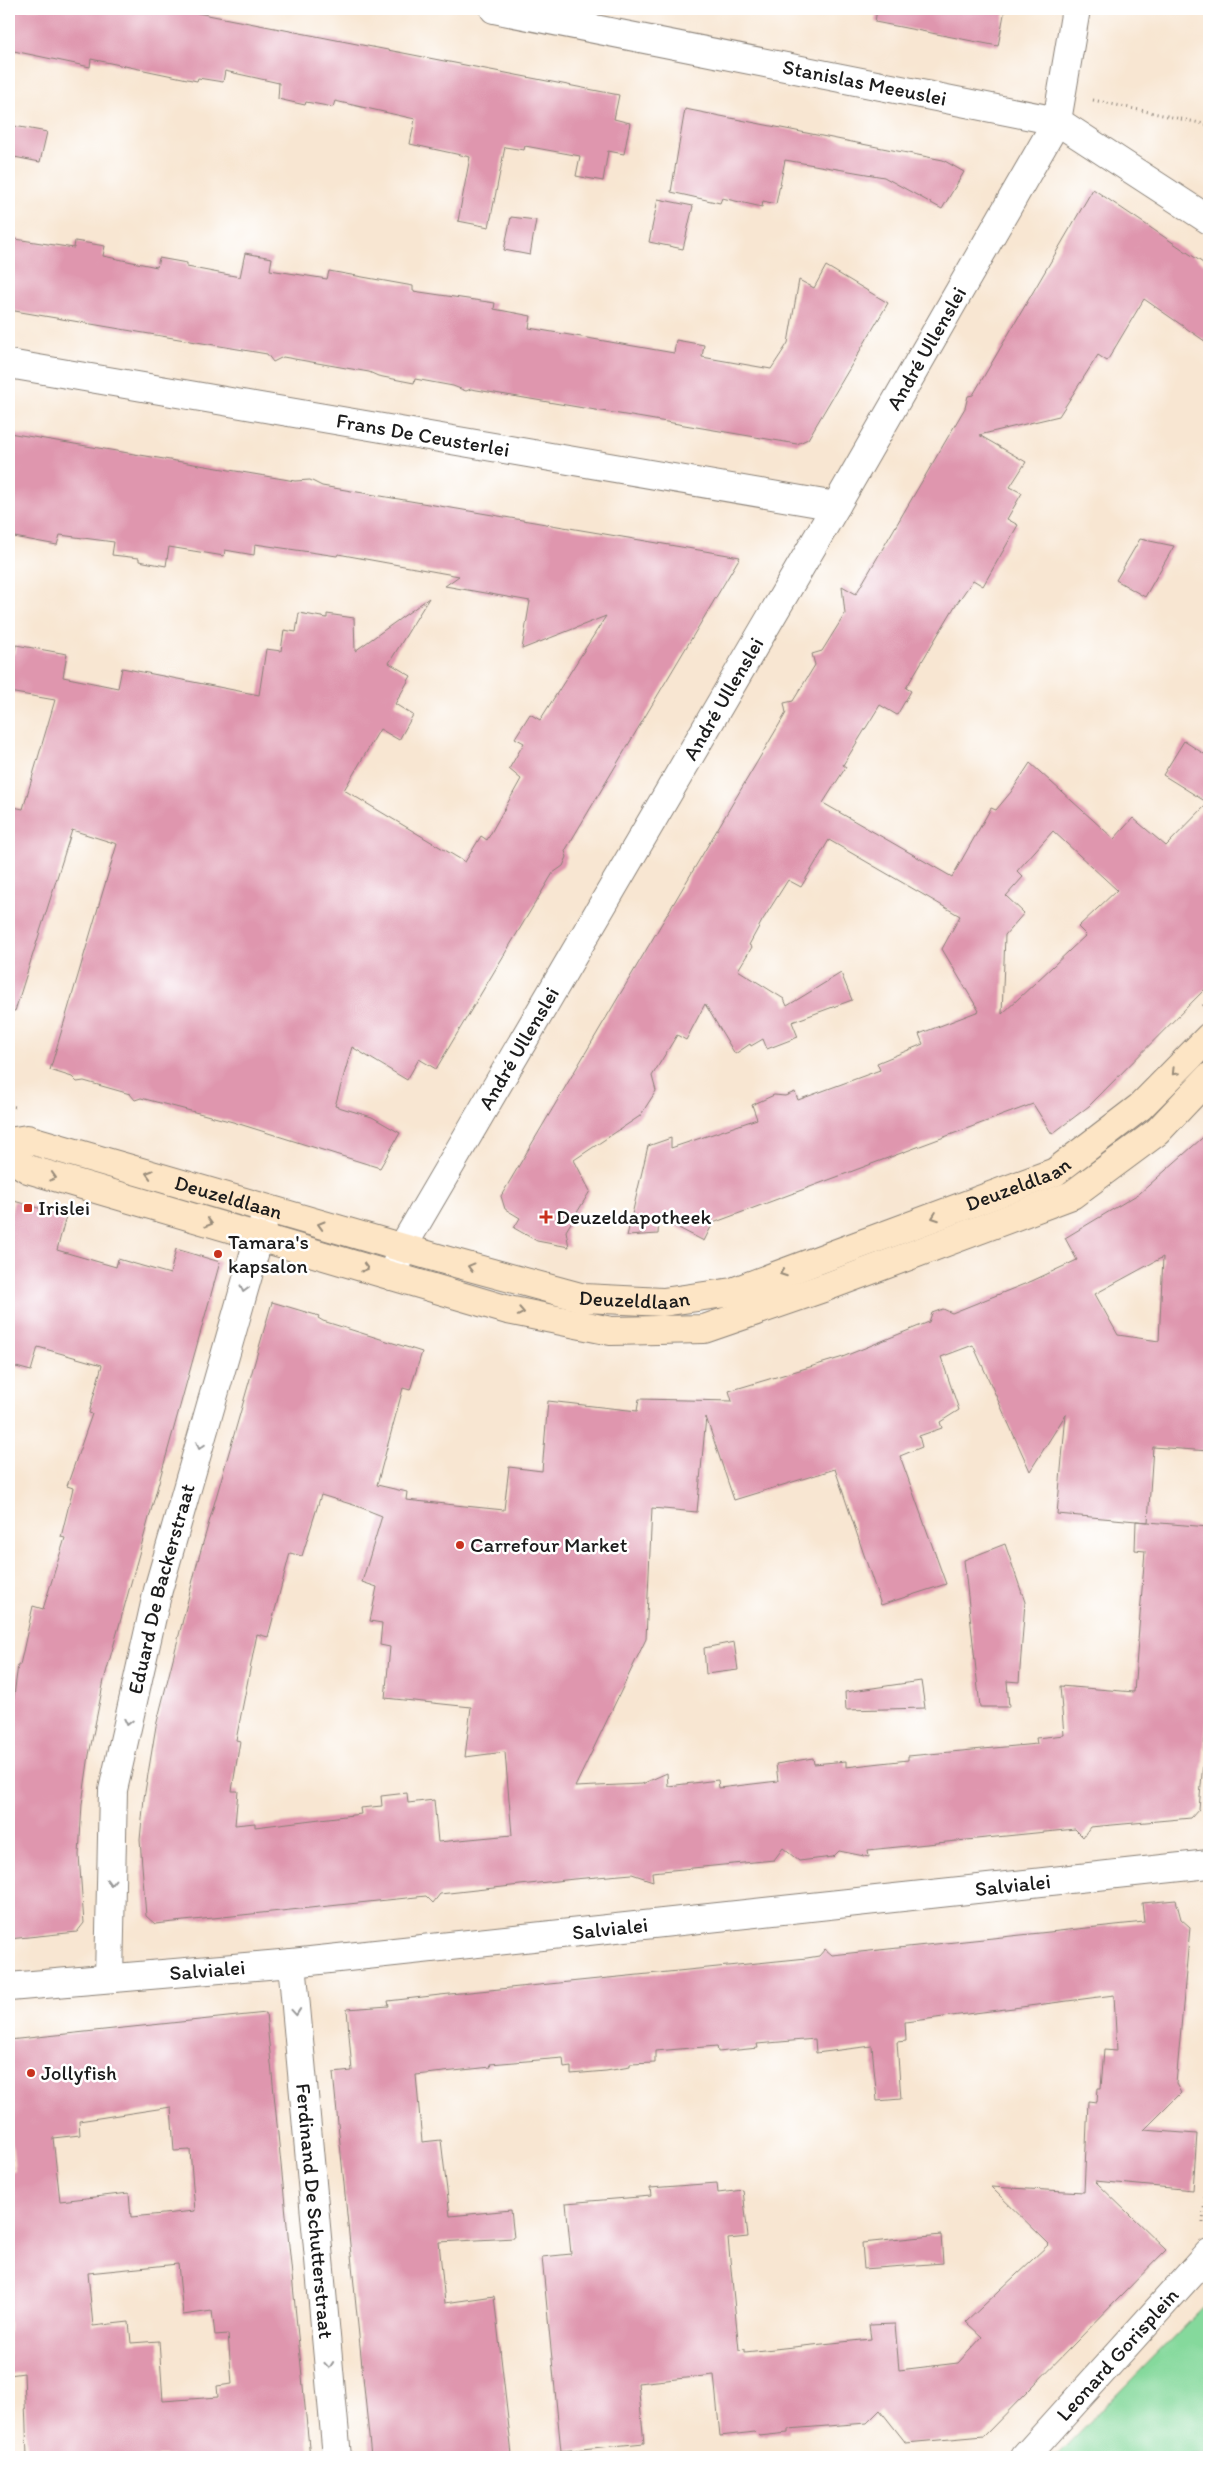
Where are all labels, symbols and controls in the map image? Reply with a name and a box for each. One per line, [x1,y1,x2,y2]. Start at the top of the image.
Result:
street label: Stanislas Meeuslei [781,54,949,111]
street label: André Ullenslei [881,282,971,414]
street label: Frans De Ceusterlei [334,407,512,462]
street label: André Ullenslei [677,633,768,764]
street label: André Ullenslei [473,982,564,1114]
one-way arrow [1172,1066,1181,1075]
street label: Deuzeldlaan [962,1152,1076,1216]
street label: Deuzeldlaan [172,1169,285,1224]
one-way arrow [145,1170,153,1180]
one-way arrow [48,1171,57,1181]
place label: Irislei [38,1195,90,1220]
marker: Irislei [22,1202,34,1214]
place label: Deuzeldapotheek [556,1204,712,1229]
marker: Deuzeldapotheek [540,1211,552,1223]
one-way arrow [931,1211,940,1221]
one-way arrow [204,1218,212,1228]
one-way arrow [318,1220,326,1230]
place label: Tamara's kapsalon [228,1229,309,1278]
marker: Tamara's kapsalon [212,1248,224,1260]
one-way arrow [360,1262,369,1273]
one-way arrow [467,1263,475,1273]
one-way arrow [779,1267,787,1277]
one-way arrow [240,1285,250,1293]
street label: Deuzeldlaan [578,1285,691,1314]
one-way arrow [517,1307,526,1317]
one-way arrow [195,1441,205,1449]
street label: Eduard De Backerstraat [122,1480,200,1696]
place label: Carrefour Market [470,1532,628,1557]
marker: Carrefour Market [454,1539,466,1551]
one-way arrow [123,1717,134,1726]
street label: Salvialei [974,1868,1052,1901]
one-way arrow [106,1878,116,1886]
street label: Salvialei [571,1912,649,1945]
street label: Salvialei [168,1954,246,1985]
one-way arrow [290,2008,301,2016]
place label: Jollyfish [41,2060,117,2085]
marker: Jollyfish [25,2067,37,2079]
street label: Ferdinand De Schutterstraat [291,2082,339,2340]
street label: Leonard Gorisplein [1051,2283,1183,2426]
one-way arrow [323,2361,334,2369]

